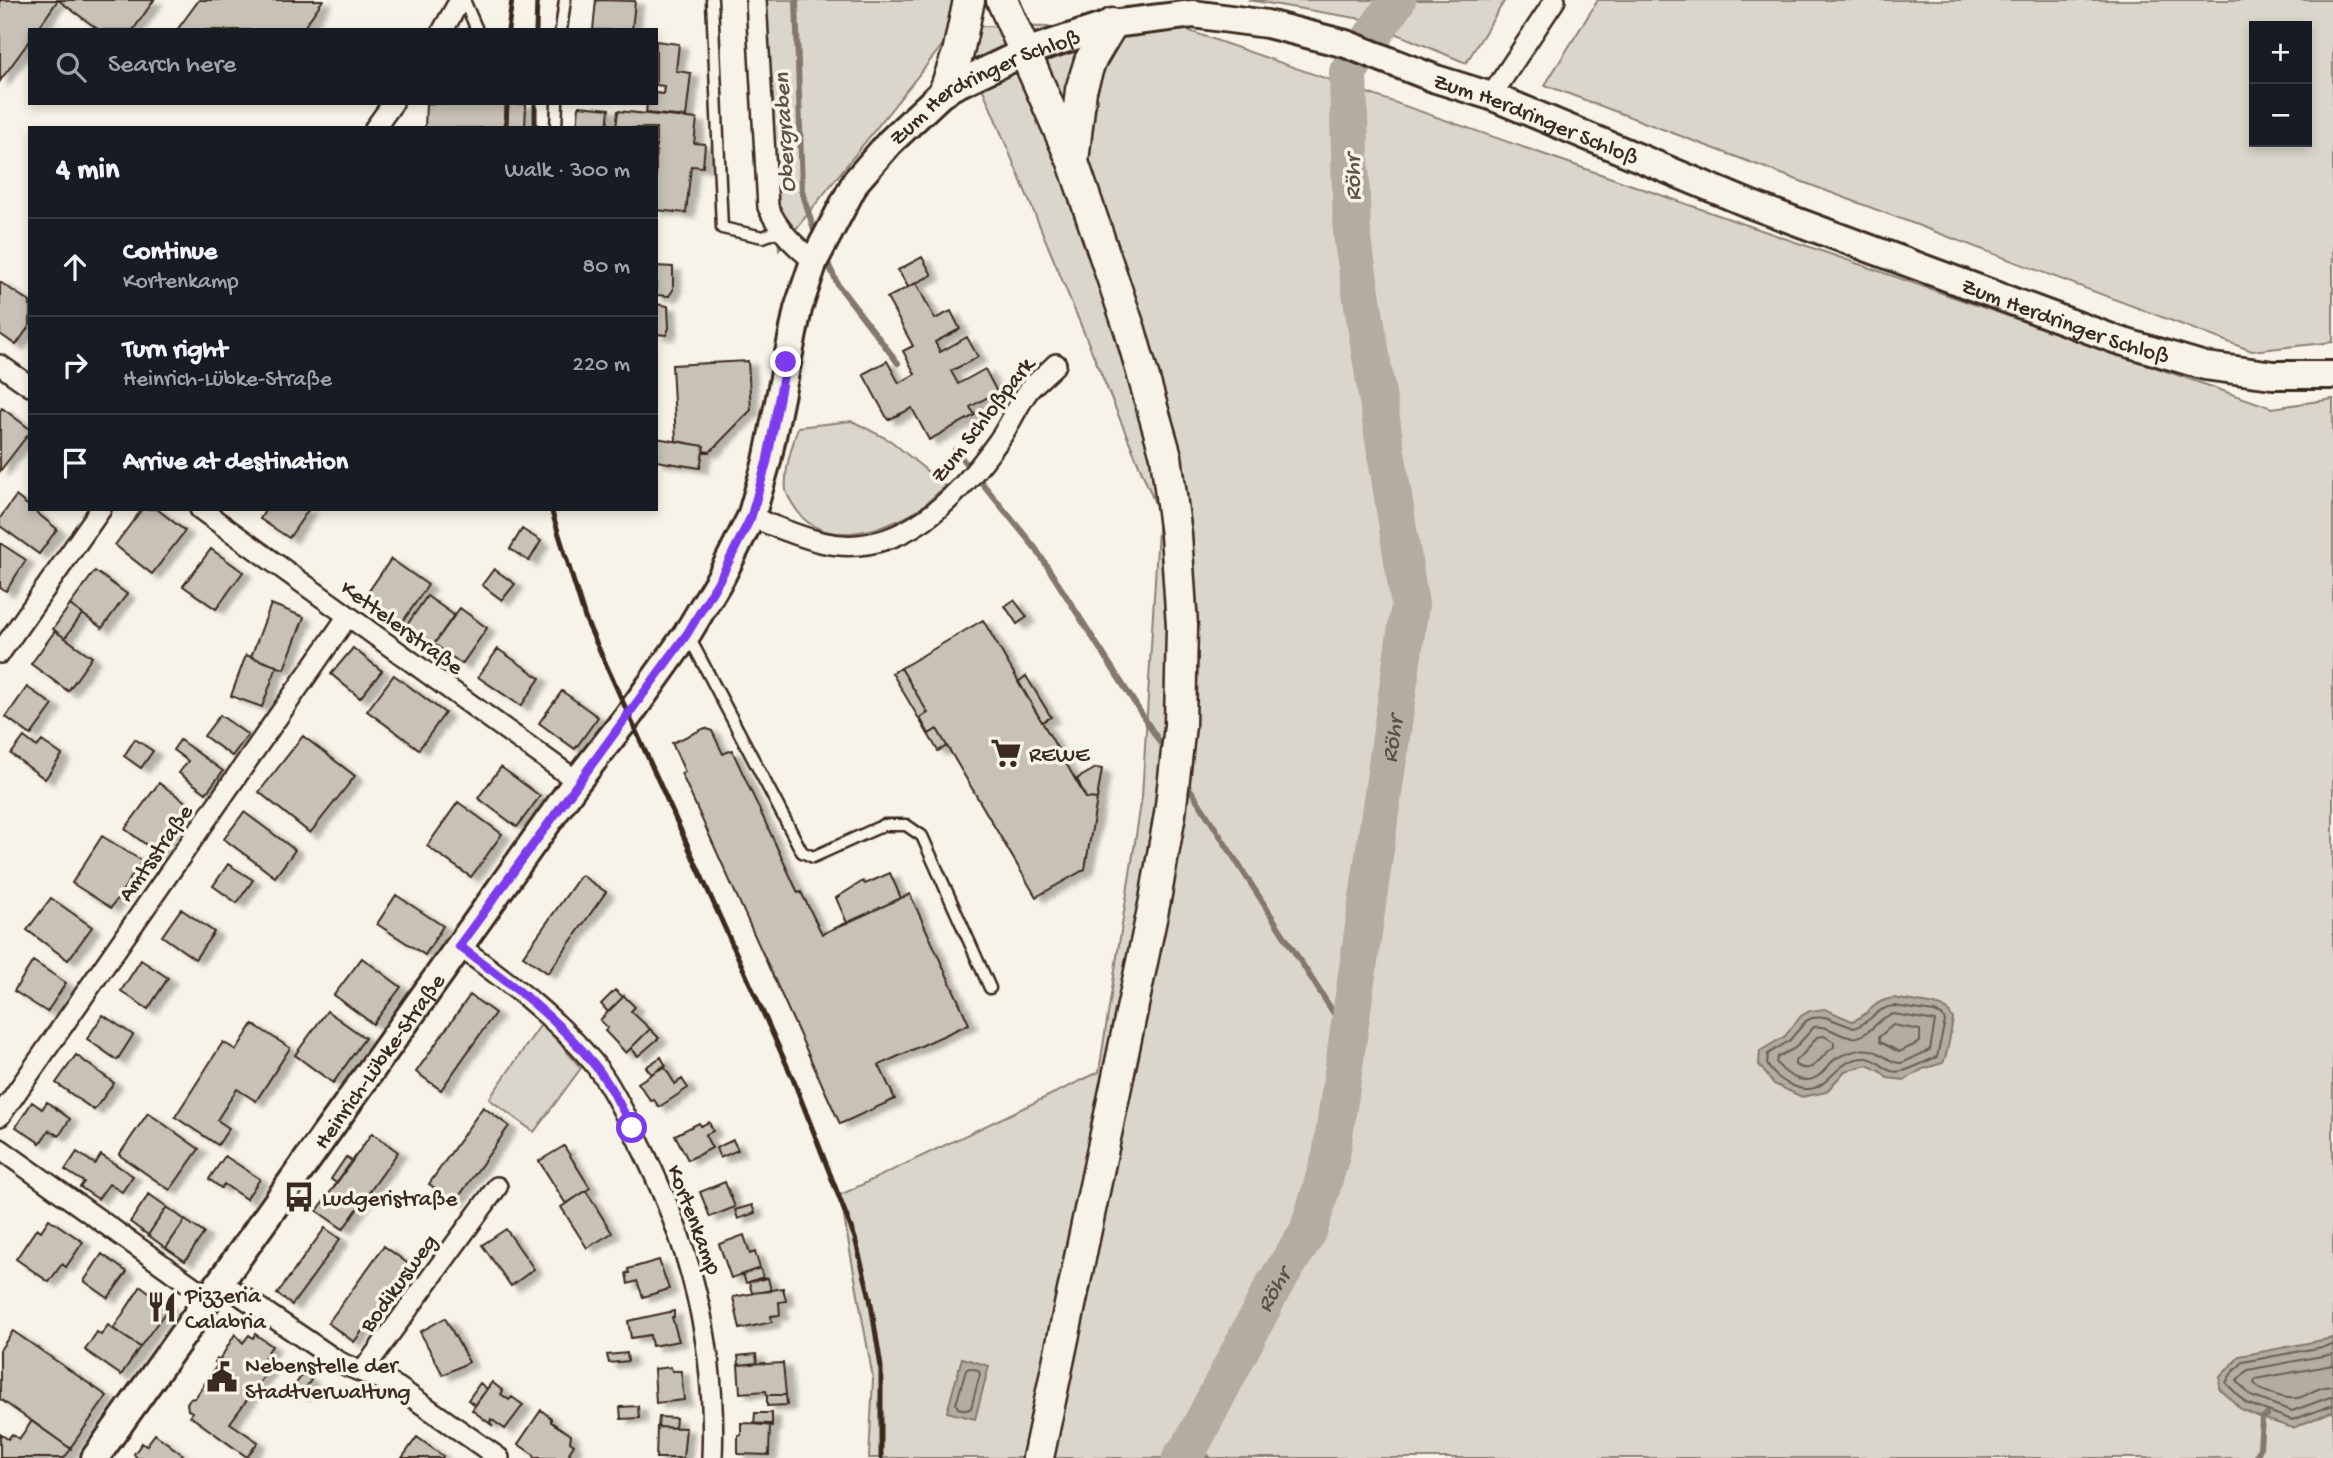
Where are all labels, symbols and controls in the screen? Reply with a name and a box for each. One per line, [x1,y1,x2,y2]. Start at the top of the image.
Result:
map controls [2249,21,2312,147]
button: + [2249,21,2312,84]
street label: Zum Herdringer Schloß [885,25,1084,153]
search box [28,28,658,105]
icon: search [52,48,90,86]
text: Search here [108,51,236,82]
street label: Zum Herdringer Schloß [1429,69,1642,173]
water label: Obergraben [769,72,804,193]
button: − [2249,84,2312,147]
water label: Röhr [1340,150,1369,201]
text: 4 min [56,154,119,189]
text: Walk · 300 m [504,158,630,185]
text: Continue [123,238,217,269]
icon: ahead [56,248,94,286]
text: 80 m [583,254,630,281]
text: Kortenkamp [123,269,239,296]
street label: Zum Herdringer Schloß [1957,274,2172,372]
text: Turn right [123,336,227,367]
icon: right [56,346,94,384]
route end [770,346,801,377]
street label: Zum Schloßpark [926,351,1043,489]
text: 220 m [573,352,630,379]
text: Heinrich-Lübke-Straße [123,367,332,394]
icon: arrive [56,444,94,482]
text: Arrive at destination [123,448,348,479]
street label: Kettelerstraße [334,575,468,683]
water label: Röhr [1377,710,1413,765]
supermarket icon: REWE [989,736,1023,770]
place label: REWE [1029,743,1091,770]
street label: Amtsstraße [114,799,201,908]
street label: Heinrich-Lübke-Straße [309,969,453,1156]
route start [616,1112,647,1143]
street label: Kortenkamp [659,1161,726,1279]
bus stop icon: Ludgeristraße [282,1180,316,1214]
place label: Ludgeristraße [322,1187,459,1214]
street label: Bodikusweg [355,1230,444,1339]
water label: Röhr [1251,1260,1302,1318]
place label: Pizzeria Calabria [184,1284,267,1337]
restaurant icon: Pizzeria Calabria [145,1290,179,1324]
place label: Nebenstelle der Stadtverwaltung [245,1354,411,1407]
public building icon: Nebenstelle der Stadtverwaltung [205,1360,239,1394]

